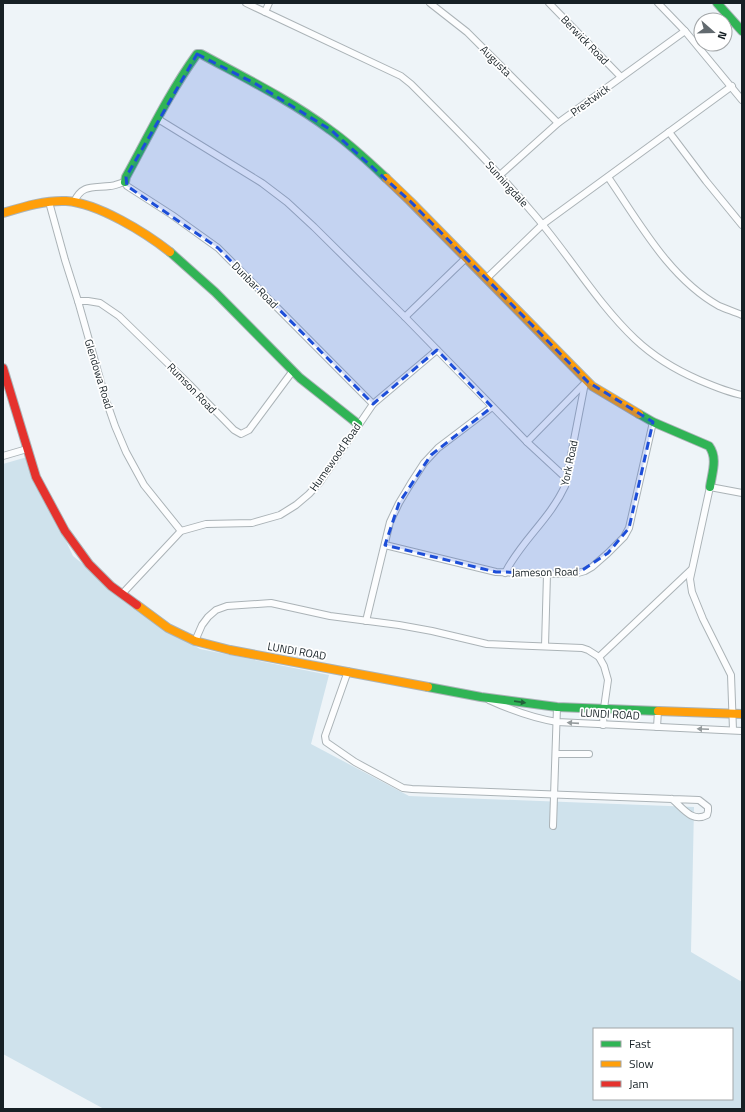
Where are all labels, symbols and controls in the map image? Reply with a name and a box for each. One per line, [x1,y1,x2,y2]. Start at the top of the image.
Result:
street label: Berwick Road [557,12,613,68]
north arrow [693,12,733,52]
text: N [714,29,731,42]
street label: Augusta [477,42,516,81]
street label: Prestwick [567,80,614,120]
street label: Sunningdale [482,157,532,211]
street label: Dunbar Road [228,258,282,312]
street label: Glendowa Road [81,337,117,411]
street label: Rumson Road [164,359,220,417]
street label: Humewood Road [306,420,365,494]
street label: York Road [556,439,582,487]
street label: Jameson Road [512,563,579,581]
street label: LUNDI ROAD [266,638,328,664]
one-way arrow [514,699,526,705]
street label: LUNDI ROAD [580,704,640,724]
one-way arrow [567,719,579,726]
one-way arrow [696,726,709,732]
legend [593,1028,733,1100]
text: Fast [629,1034,652,1053]
text: Slow [629,1054,654,1073]
text: Jam [629,1074,649,1093]

